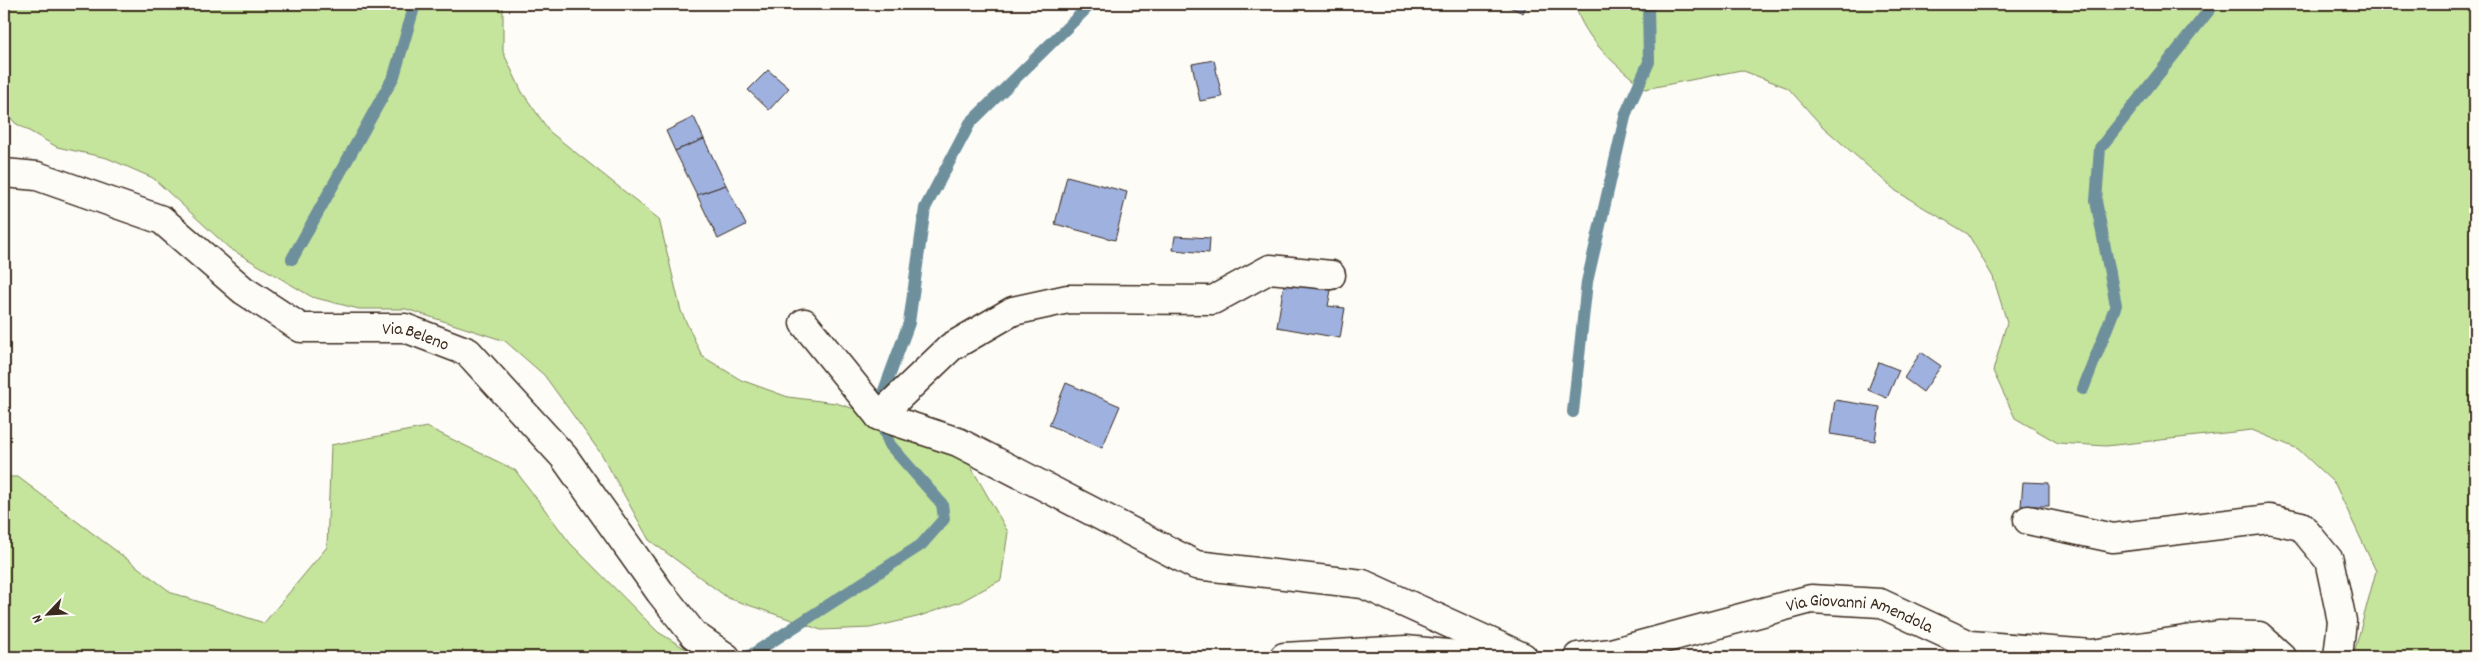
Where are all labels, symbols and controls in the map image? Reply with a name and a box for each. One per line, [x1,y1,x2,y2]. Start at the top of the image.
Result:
street label: Via Beleno [382,318,452,359]
north arrow [22,588,72,638]
street label: Via Giovanni Amendola [1784,589,1937,641]
text: N [27,611,49,626]

